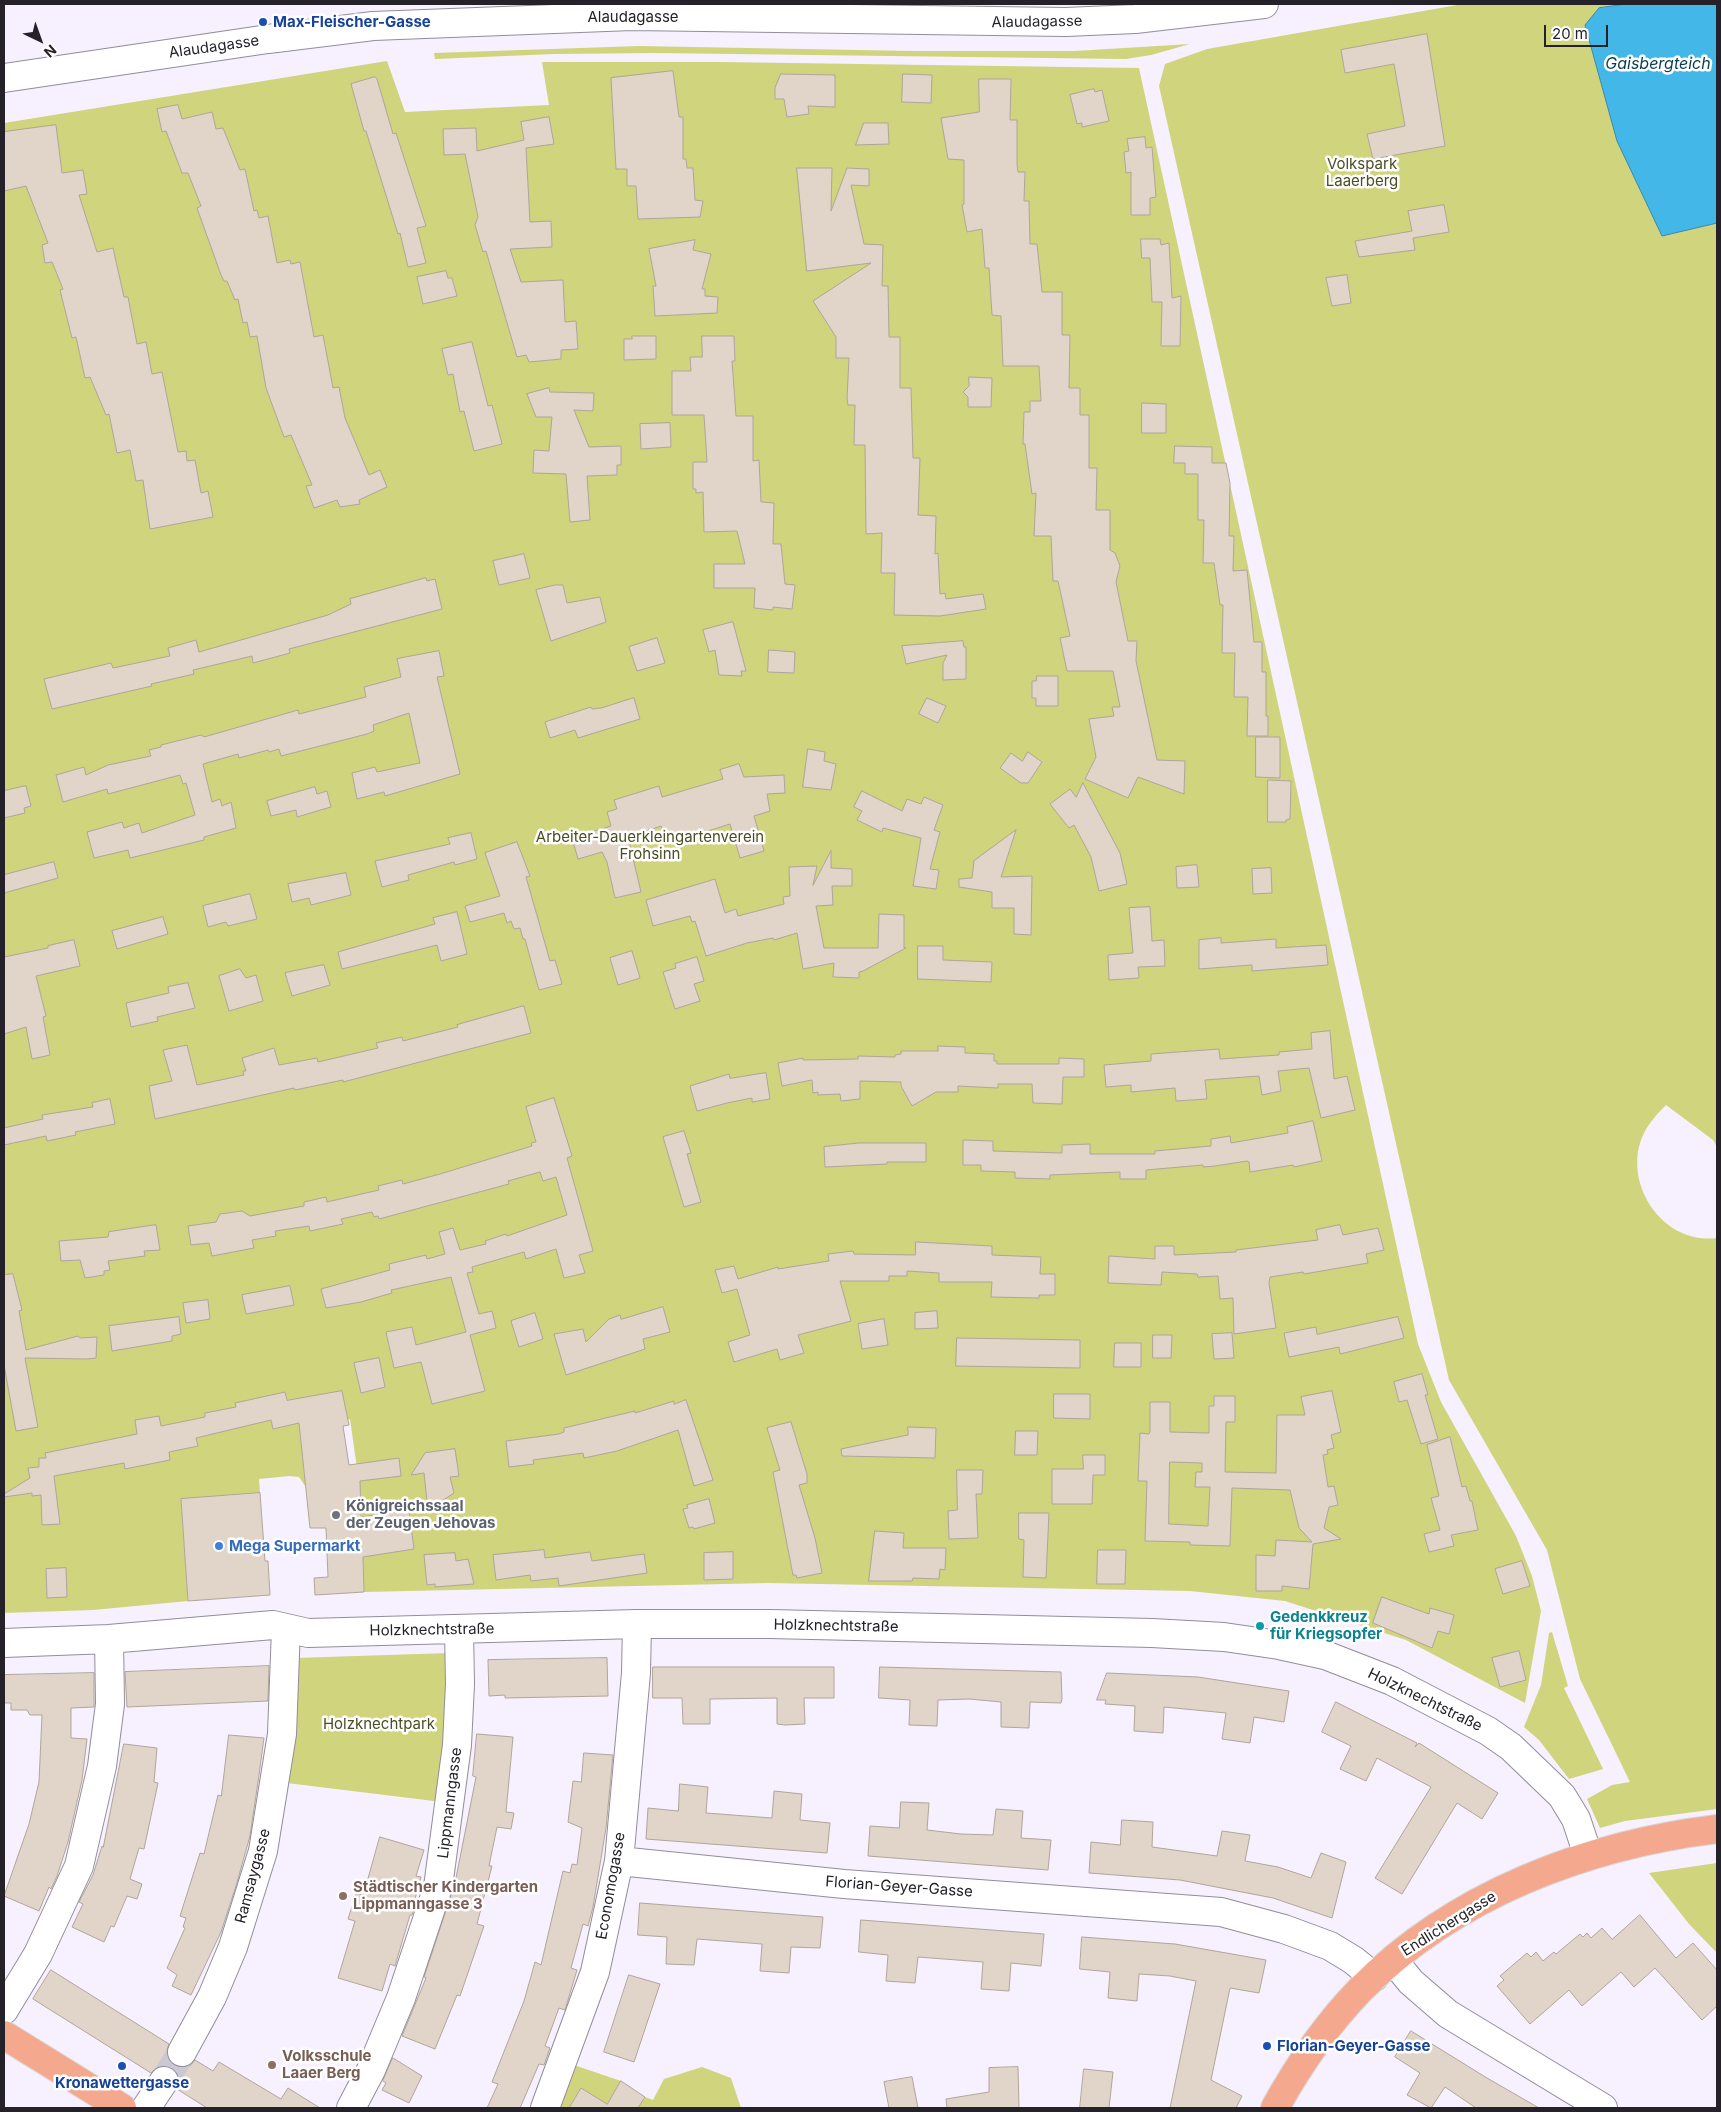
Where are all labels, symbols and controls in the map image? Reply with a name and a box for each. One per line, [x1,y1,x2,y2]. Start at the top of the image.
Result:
street label: Alaudagasse [587,8,679,26]
street label: Alaudagasse [991,12,1083,32]
place label: Max-Fleischer-Gasse [273,13,431,31]
north arrow [15,15,65,65]
scale bar [1546,15,1610,47]
marker: Max-Fleischer-Gasse [257,16,269,28]
text: 20 m [1552,24,1588,43]
street label: Alaudagasse [168,32,260,62]
text: N [41,42,60,61]
water label: Gaisbergteich [1605,54,1711,74]
park label: Volkspark Laaerberg [1326,155,1398,190]
park label: Arbeiter-Dauerkleingartenverein Frohsinn [536,828,764,863]
place label: Königreichssaal der Zeugen Jehovas [346,1497,496,1532]
marker: Königreichssaal der Zeugen Jehovas [330,1509,342,1521]
place label: Mega Supermarkt [229,1537,360,1555]
marker: Mega Supermarkt [213,1540,225,1552]
place label: Gedenkkreuz für Kriegsopfer [1270,1608,1382,1643]
street label: Holzknechtstraße [773,1616,899,1636]
street label: Holzknechtstraße [369,1620,495,1640]
marker: Gedenkkreuz für Kriegsopfer [1254,1620,1266,1632]
street label: Holzknechtstraße [1365,1665,1485,1735]
park label: Holzknechtpark [323,1715,435,1733]
street label: Lippmanngasse [434,1746,466,1860]
street label: Ramsaygasse [232,1827,274,1925]
street label: Economogasse [593,1831,629,1941]
street label: Florian-Geyer-Gasse [825,1873,973,1901]
place label: Städtischer Kindergarten Lippmanngasse 3 [353,1878,538,1913]
street label: Endlichergasse [1398,1888,1500,1960]
marker: Städtischer Kindergarten Lippmanngasse 3 [337,1890,349,1902]
place label: Florian-Geyer-Gasse [1277,2037,1430,2055]
marker: Florian-Geyer-Gasse [1261,2040,1273,2052]
place label: Volksschule Laaer Berg [282,2047,372,2082]
marker: Volksschule Laaer Berg [266,2059,278,2071]
marker: Kronawettergasse [116,2060,128,2072]
place label: Kronawettergasse [55,2074,189,2092]

